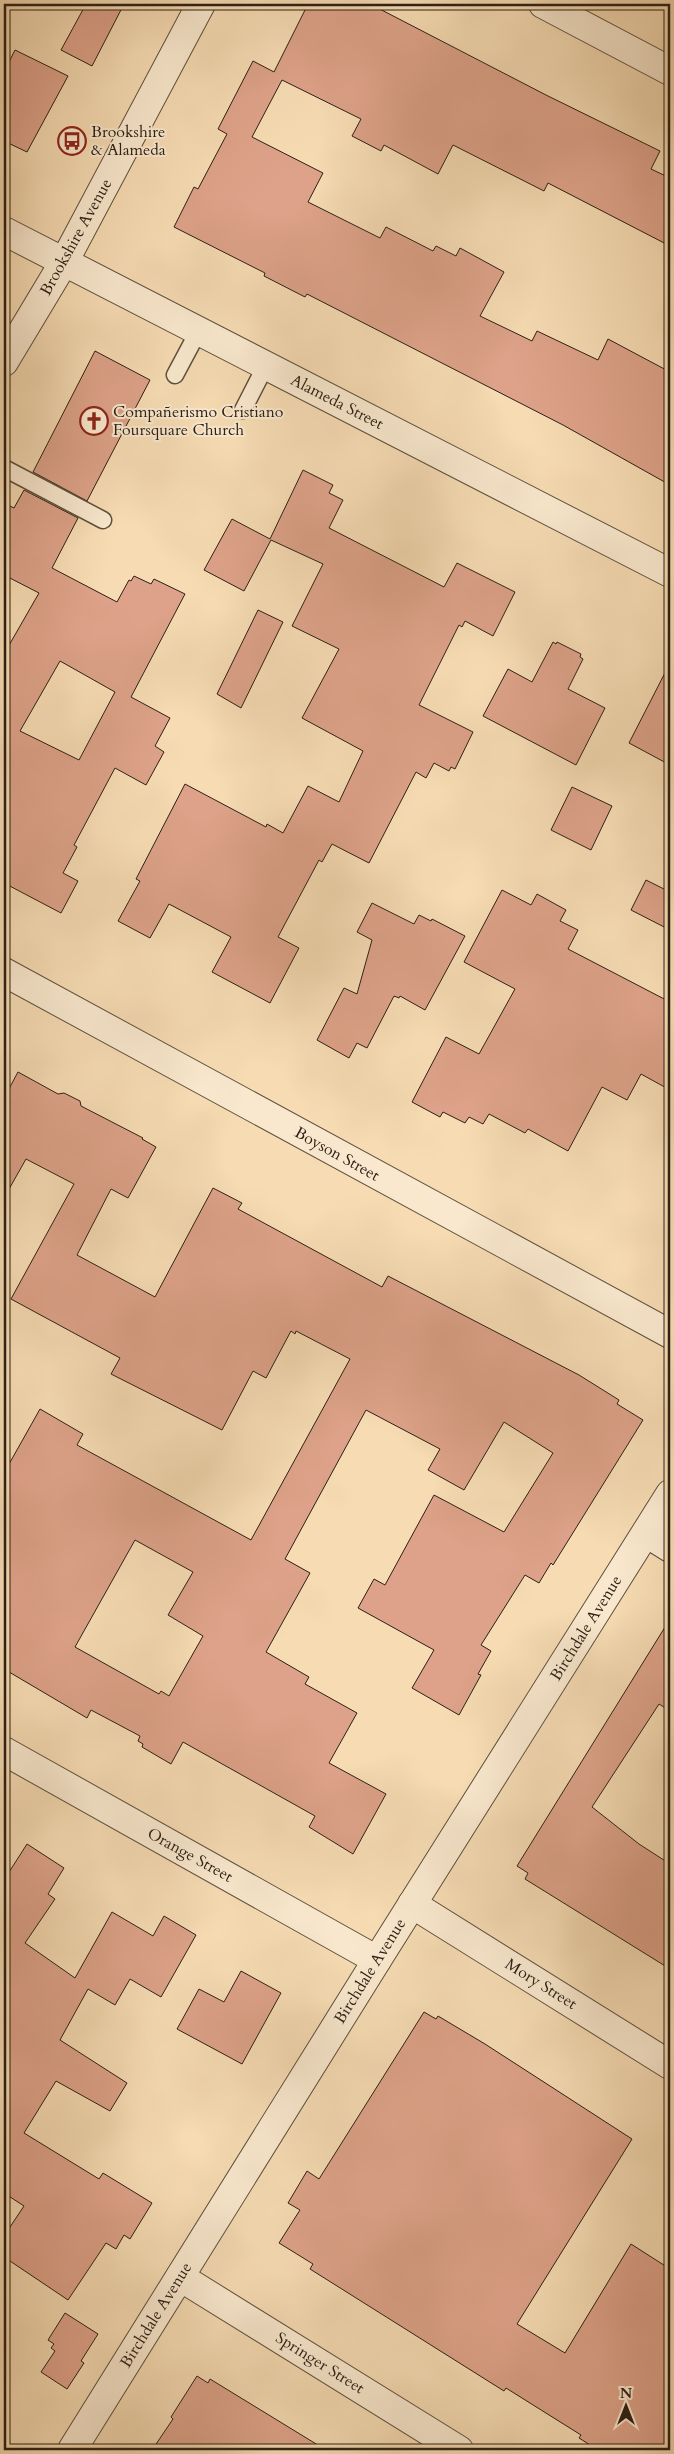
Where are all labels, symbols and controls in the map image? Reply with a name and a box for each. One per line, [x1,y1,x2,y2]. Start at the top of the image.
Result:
place label: Brookshire & Alameda [91,121,166,161]
bus stop icon: Brookshire & Alameda [57,126,87,156]
street label: Brookshire Avenue [35,175,117,299]
street label: Alameda Street [287,369,387,435]
place label: Compañerismo Cristiano Foursquare Church [113,401,284,441]
church icon: Compañerismo Cristiano Foursquare Church [79,406,109,436]
street label: Boyson Street [291,1122,383,1186]
street label: Birchdale Avenue [545,1571,627,1685]
street label: Orange Street [143,1822,237,1888]
street label: Birchdale Avenue [329,1914,411,2028]
street label: Mory Street [501,1953,581,2015]
street label: Birchdale Avenue [115,2258,197,2372]
street label: Springer Street [271,2327,369,2399]
north arrow [602,2382,652,2432]
text: N [620,2384,632,2403]

